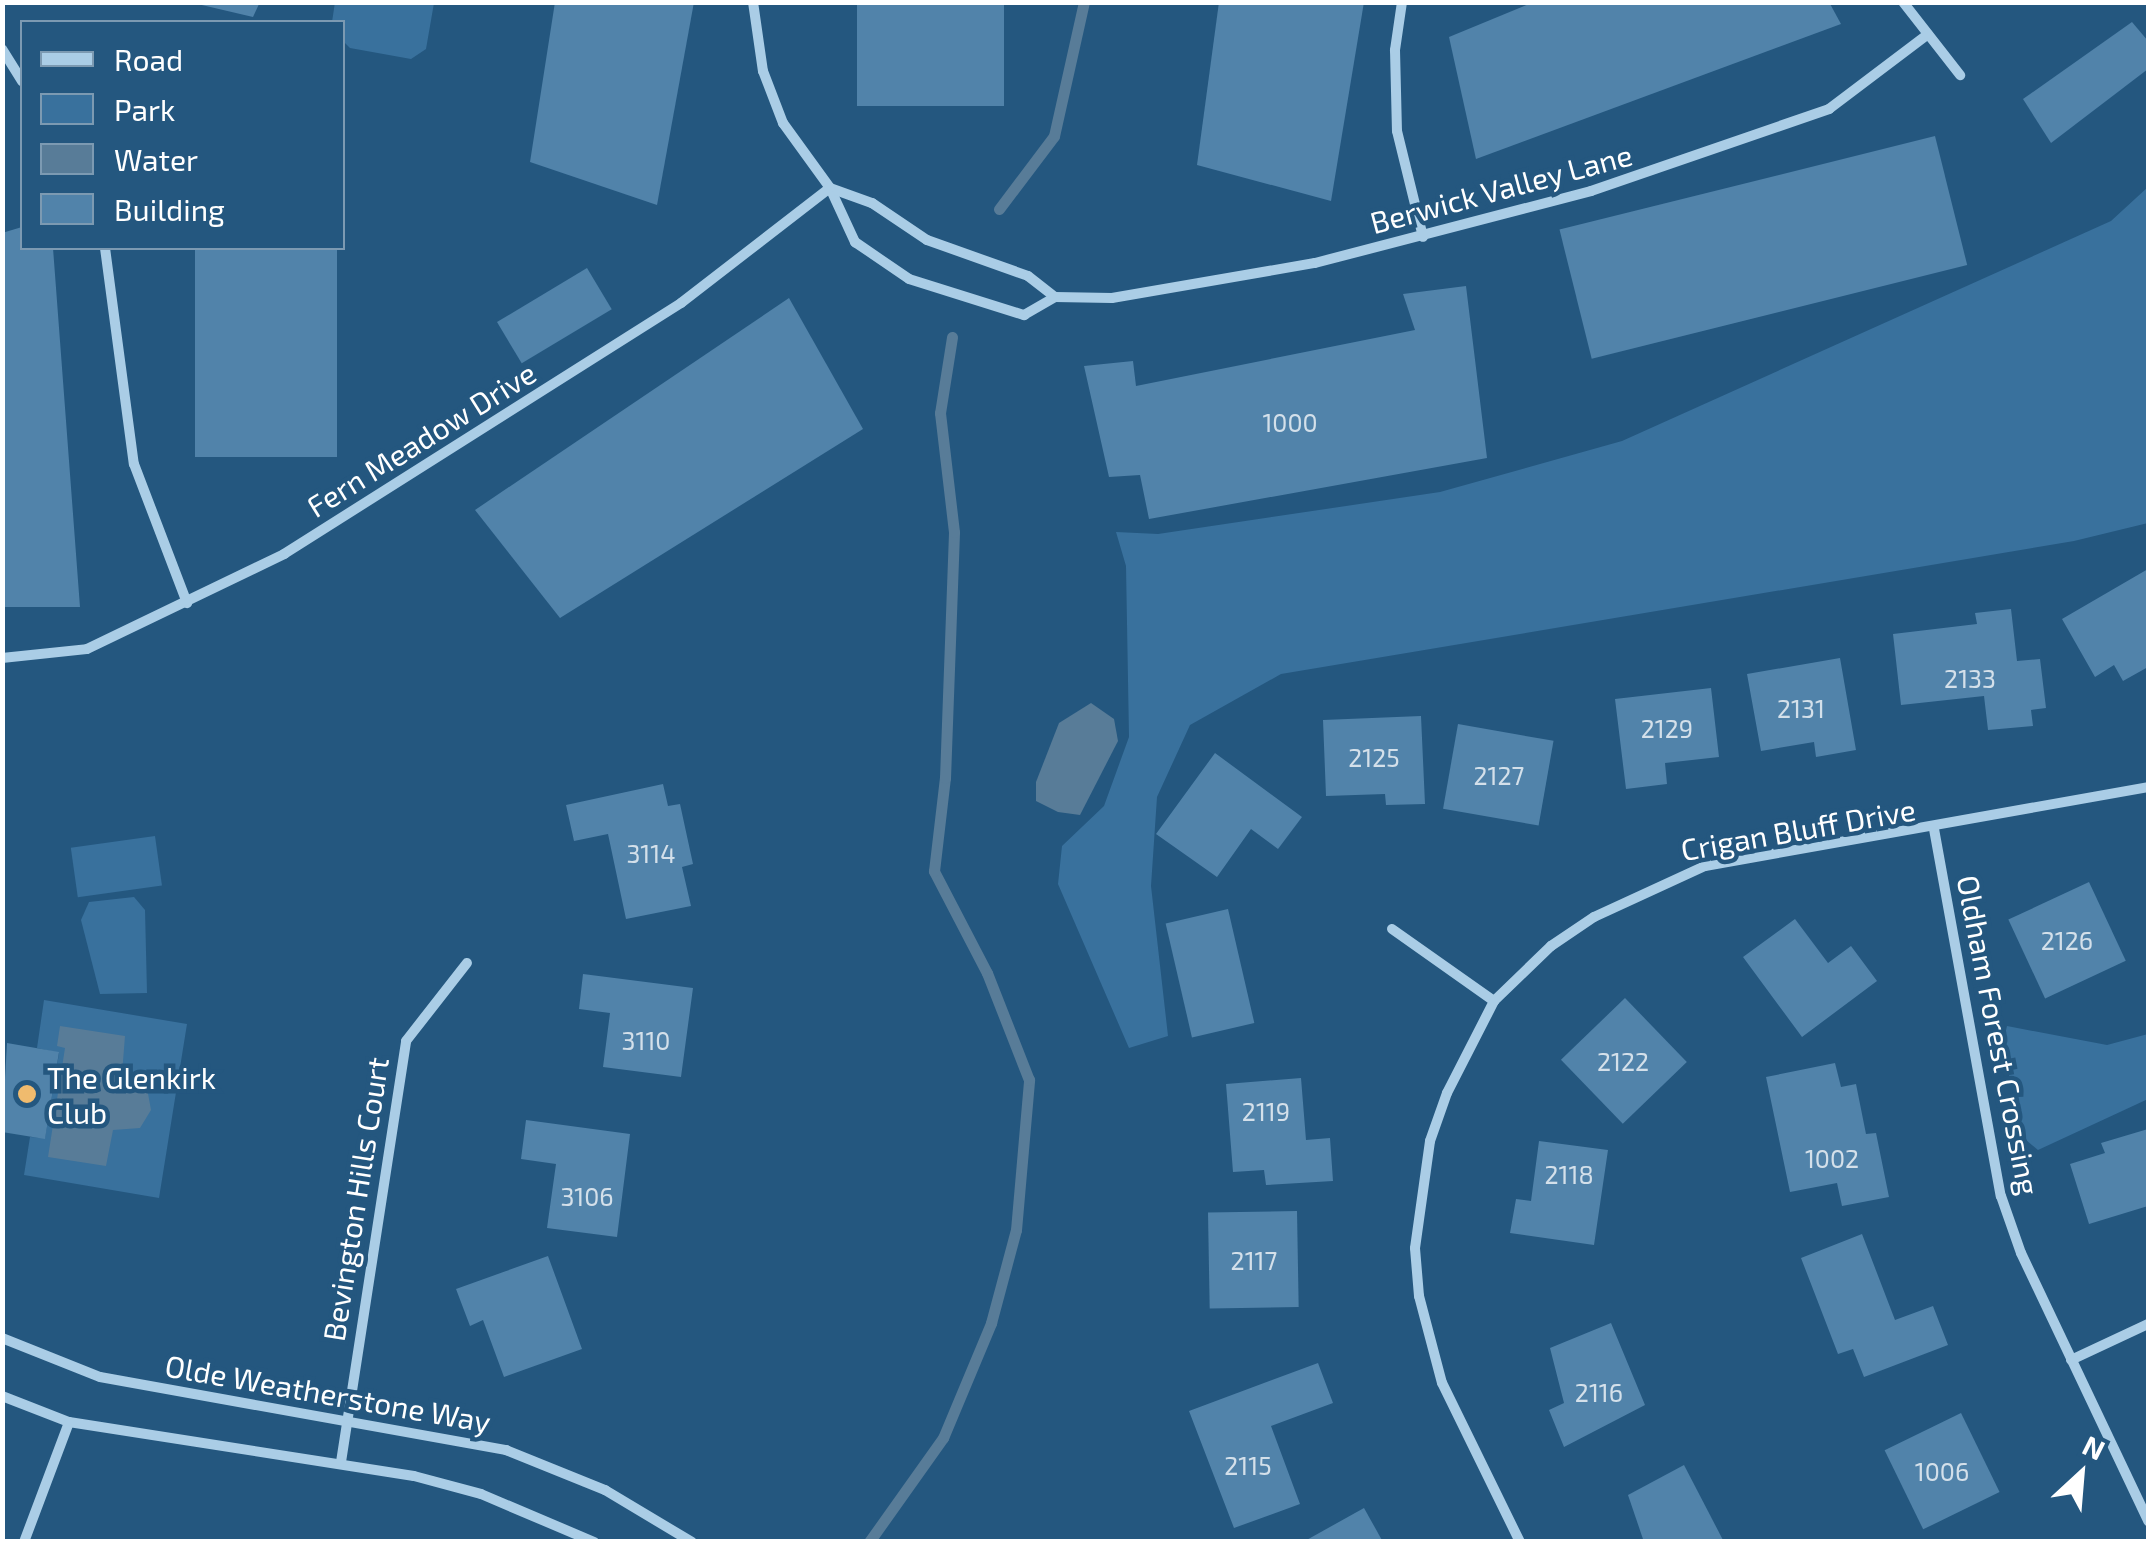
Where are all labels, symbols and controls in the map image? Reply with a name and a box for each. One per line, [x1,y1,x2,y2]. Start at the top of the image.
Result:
legend [20,20,345,250]
text: Road [114,41,183,77]
text: Park [114,91,175,127]
street label: Berwick Valley Lane [1365,136,1637,240]
text: Water [114,141,198,177]
text: Building [114,191,225,227]
street label: Fern Meadow Drive [300,354,542,524]
house number: 1000 [1262,407,1318,437]
house number: 2133 [1944,663,1996,693]
house number: 2131 [1777,693,1825,723]
house number: 2129 [1641,713,1693,743]
house number: 2125 [1348,742,1400,772]
house number: 2127 [1474,760,1524,790]
street label: Crigan Bluff Drive [1678,791,1918,867]
house number: 3114 [626,838,676,868]
street label: Oldham Forest Crossing [1950,872,2048,1198]
house number: 2126 [2041,925,2093,955]
house number: 3110 [622,1025,670,1055]
house number: 2122 [1597,1046,1649,1076]
street label: Bevington Hills Court [315,1055,395,1343]
place label: The Glenkirk Club [47,1059,216,1130]
marker: The Glenkirk Club [16,1083,38,1105]
house number: 2119 [1242,1096,1290,1126]
house number: 1002 [1805,1143,1859,1173]
house number: 2118 [1544,1159,1594,1189]
house number: 3106 [560,1181,614,1211]
house number: 2117 [1231,1245,1277,1275]
street label: Olde Weatherstone Way [162,1347,494,1439]
house number: 2116 [1575,1377,1623,1407]
north arrow [2031,1424,2131,1524]
text: N [2078,1427,2111,1467]
house number: 2115 [1224,1450,1272,1480]
house number: 1006 [1915,1456,1969,1486]

